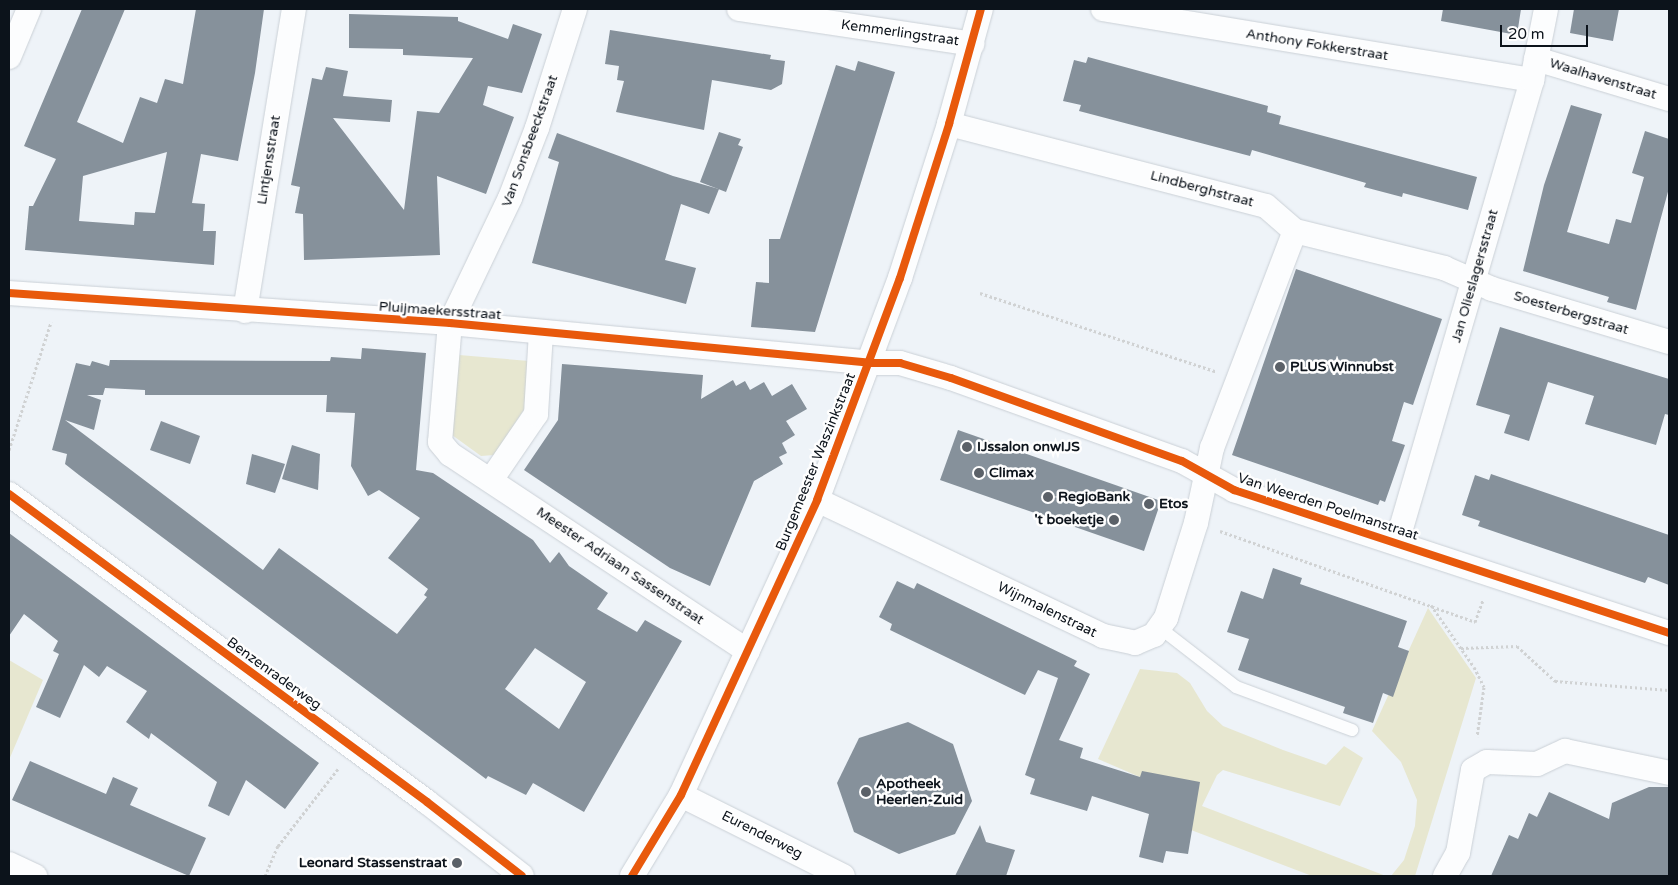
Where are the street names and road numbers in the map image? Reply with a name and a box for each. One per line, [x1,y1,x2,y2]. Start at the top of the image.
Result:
street label: Kemmerlingstraat [840,16,960,50]
street label: Anthony Fokkerstraat [1245,25,1389,65]
street label: Waalhavenstraat [1547,55,1659,103]
street label: Van Sonsbeeckstraat [498,73,562,209]
street label: Lintjensstraat [254,114,284,206]
street label: Lindberghstraat [1148,167,1256,211]
street label: Jan Olieslagersstraat [1448,207,1502,345]
street label: Soesterbergstraat [1512,288,1630,338]
street label: Pluijmaekersstraat [378,298,502,324]
street label: Burgemeester Waszinkstraat [773,370,859,554]
street label: Van Weerden Poelmanstraat [1235,470,1421,544]
street label: Meester Adriaan Sassenstraat [533,504,707,628]
street label: Wijnmalenstraat [995,579,1099,641]
street label: Benzenraderweg [224,634,324,714]
street label: Eurenderweg [719,807,805,863]

